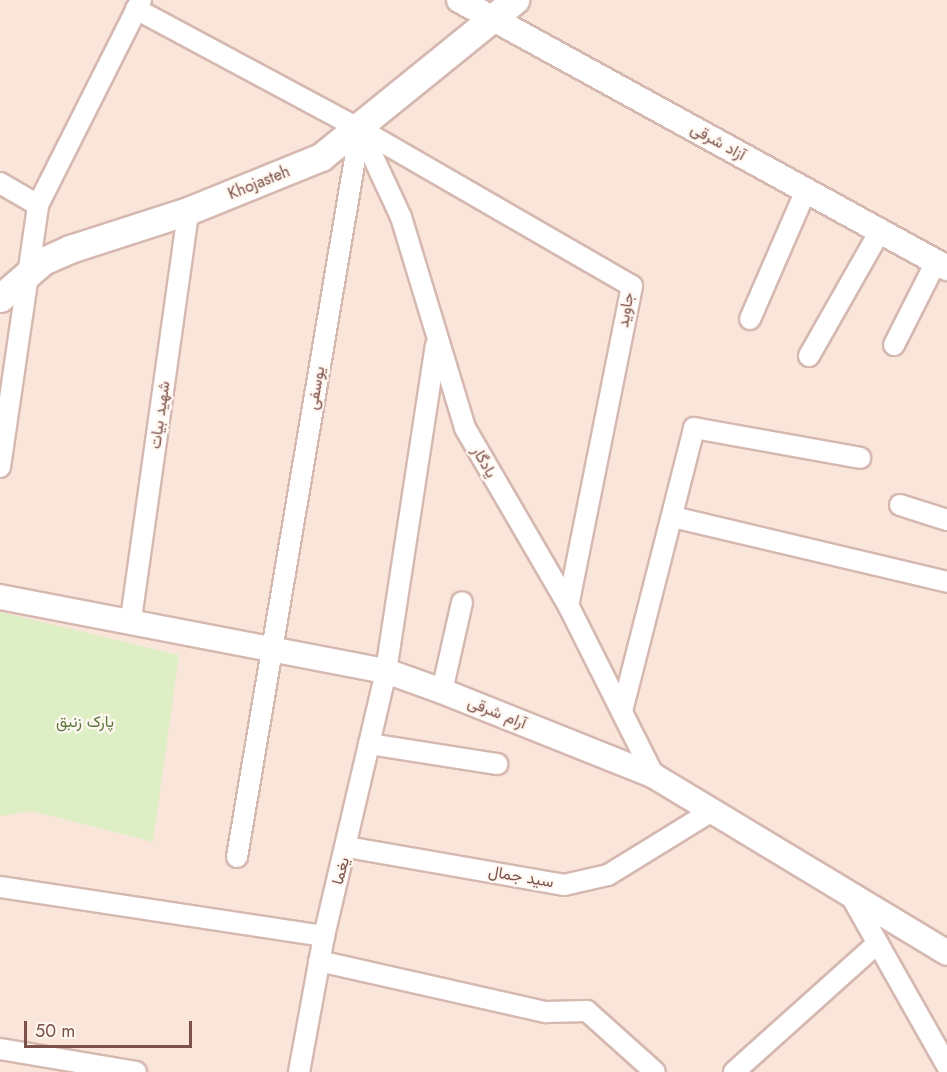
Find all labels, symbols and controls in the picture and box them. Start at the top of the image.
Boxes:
street label: آزاد شرقی [687,119,749,165]
street label: Khojasteh [225,162,293,204]
street label: جاوید [614,291,638,329]
street label: یوسفی [303,365,329,411]
street label: شهید بیات [146,380,174,450]
street label: یادگار [467,443,501,481]
street label: آرام شرقی [465,693,529,733]
park label: پارک زنبق [56,712,114,732]
street label: یغما [328,855,354,887]
street label: سید جمال [487,862,555,892]
scale bar [27,1009,195,1047]
text: 50 m [35,1018,75,1044]

